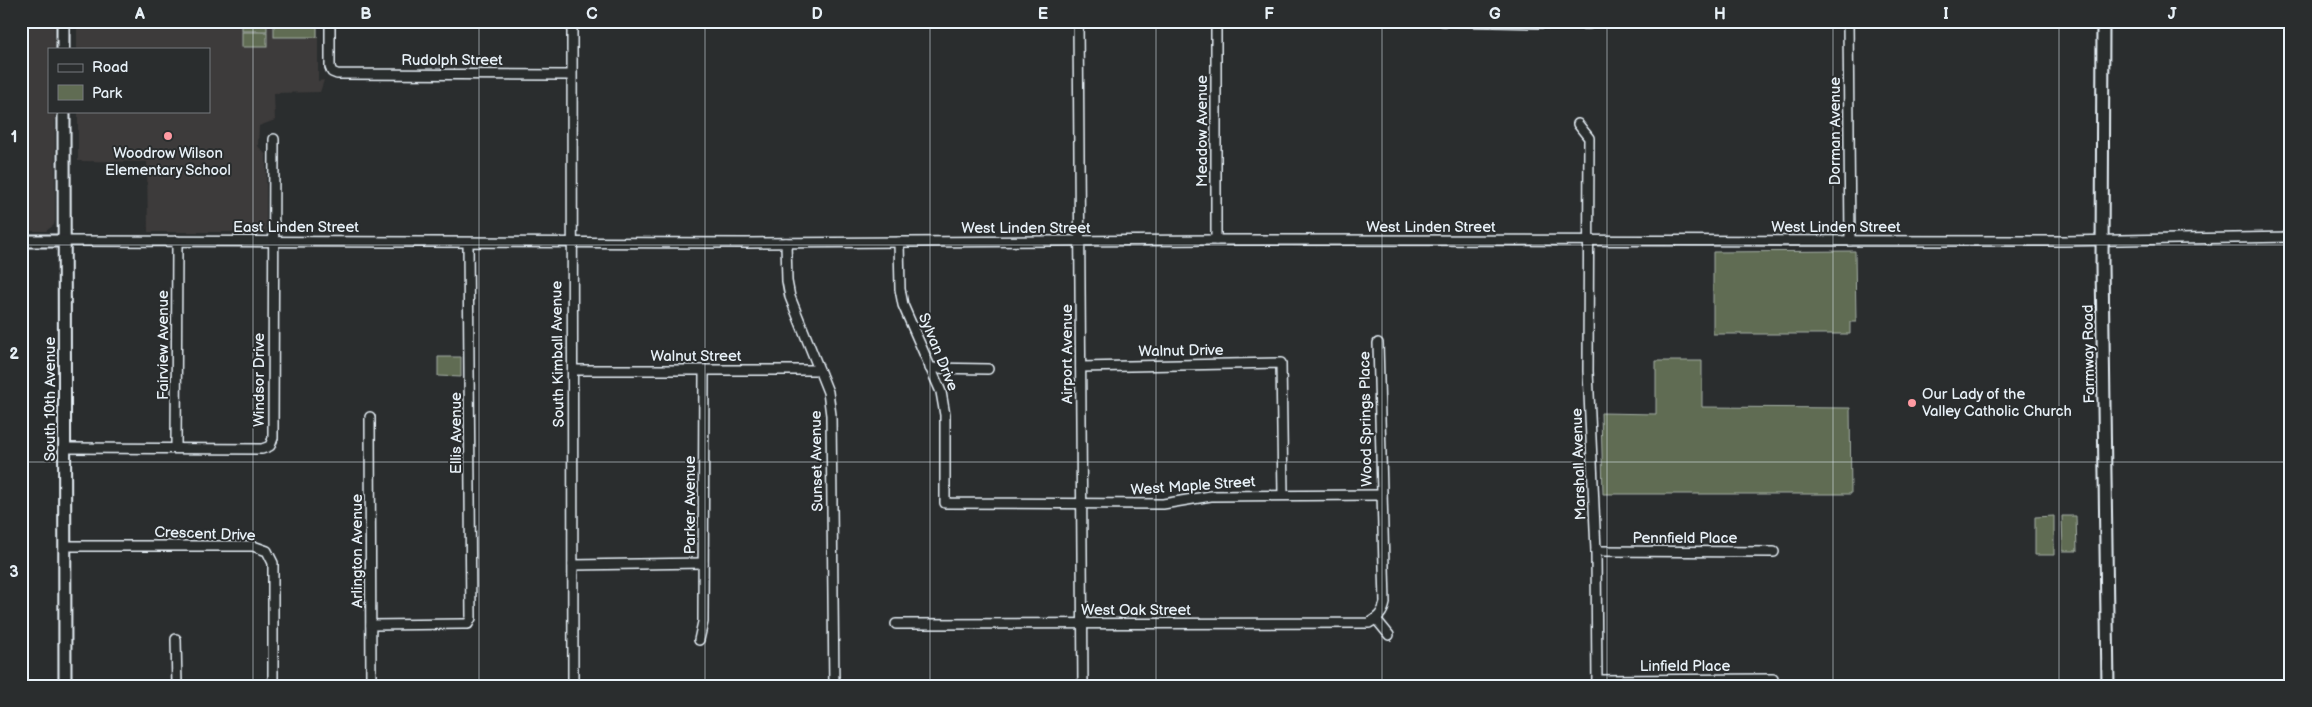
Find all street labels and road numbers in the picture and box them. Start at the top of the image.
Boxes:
street label: Rudolph Street [401,51,503,70]
street label: Meadow Avenue [1193,75,1212,187]
street label: Dorman Avenue [1826,77,1845,185]
street label: East Linden Street [233,218,359,237]
street label: West Linden Street [1366,218,1496,237]
street label: West Linden Street [1771,218,1901,237]
street label: West Linden Street [961,219,1091,238]
street label: South Kimball Avenue [547,280,569,427]
street label: Fairview Avenue [154,290,173,400]
street label: Airport Avenue [1058,304,1077,404]
street label: Farmway Road [2079,304,2099,404]
street label: Sylvan Drive [914,310,962,394]
street label: Windsor Drive [250,333,269,427]
street label: South 10th Avenue [41,337,60,461]
street label: Walnut Drive [1138,341,1224,361]
street label: Walnut Street [651,347,742,366]
street label: Wood Springs Place [1355,351,1377,487]
street label: Ellis Avenue [447,392,466,474]
street label: Marshall Avenue [1568,408,1590,520]
street label: Sunset Avenue [807,410,827,512]
street label: Parker Avenue [681,456,700,554]
street label: West Maple Street [1130,472,1256,500]
street label: Arlington Avenue [348,494,367,608]
street label: Crescent Drive [154,523,256,545]
street label: Pennfield Place [1633,529,1737,548]
street label: West Oak Street [1081,601,1191,620]
street label: Linfield Place [1640,657,1730,676]

